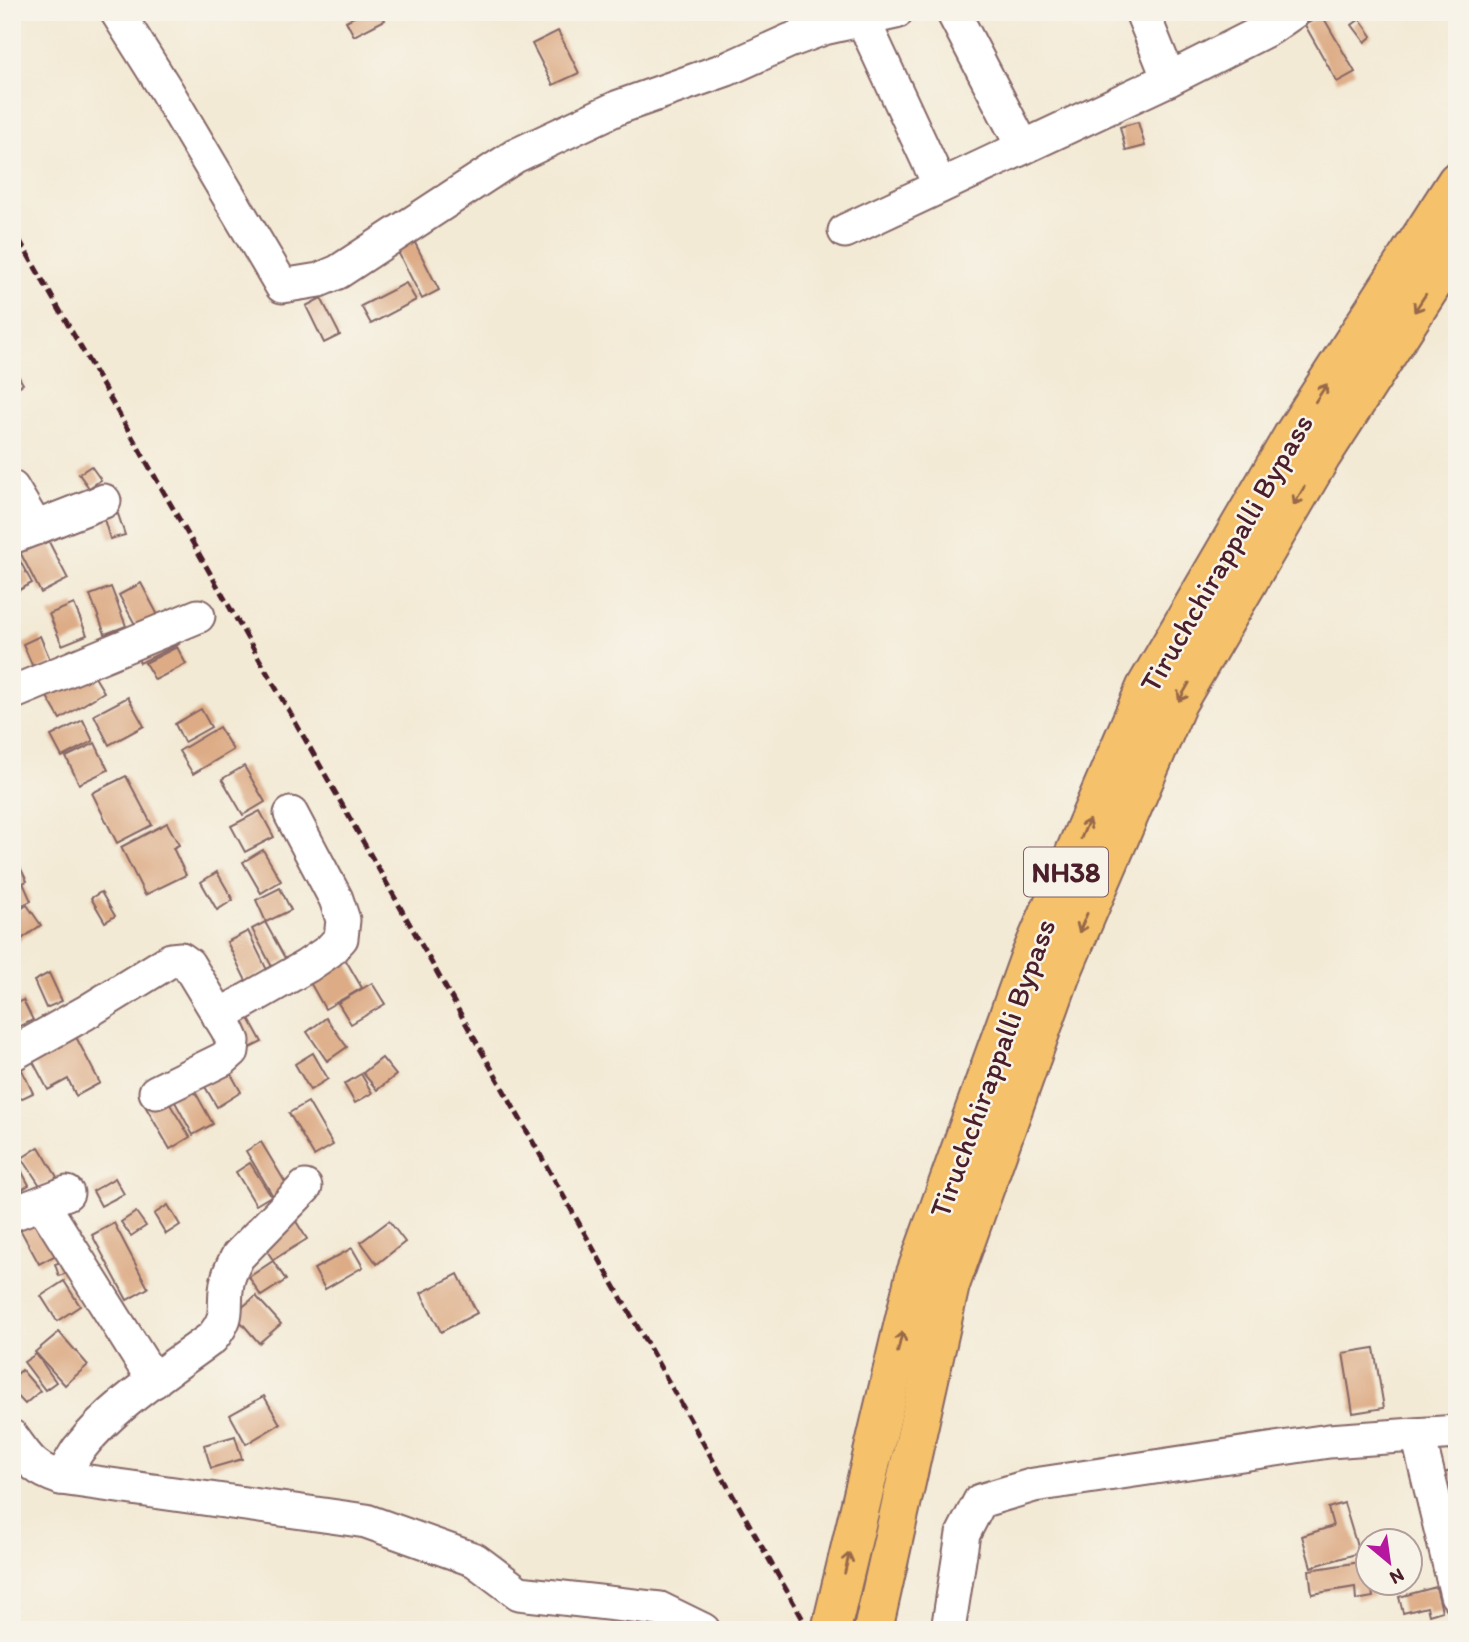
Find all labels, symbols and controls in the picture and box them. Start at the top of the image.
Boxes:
one-way arrow [1412,293,1426,313]
one-way arrow [1313,384,1328,403]
street label: Tiruchchirappalli Bypass [1131,407,1321,699]
one-way arrow [1291,485,1305,505]
one-way arrow [1176,682,1190,702]
one-way arrow [1079,819,1092,840]
road number: NH38 [1024,848,1108,896]
one-way arrow [1076,912,1089,933]
street label: Tiruchchirappalli Bypass [921,913,1063,1223]
one-way arrow [893,1331,907,1354]
north arrow [1354,1526,1424,1596]
one-way arrow [840,1552,854,1575]
text: N [1386,1563,1408,1590]

